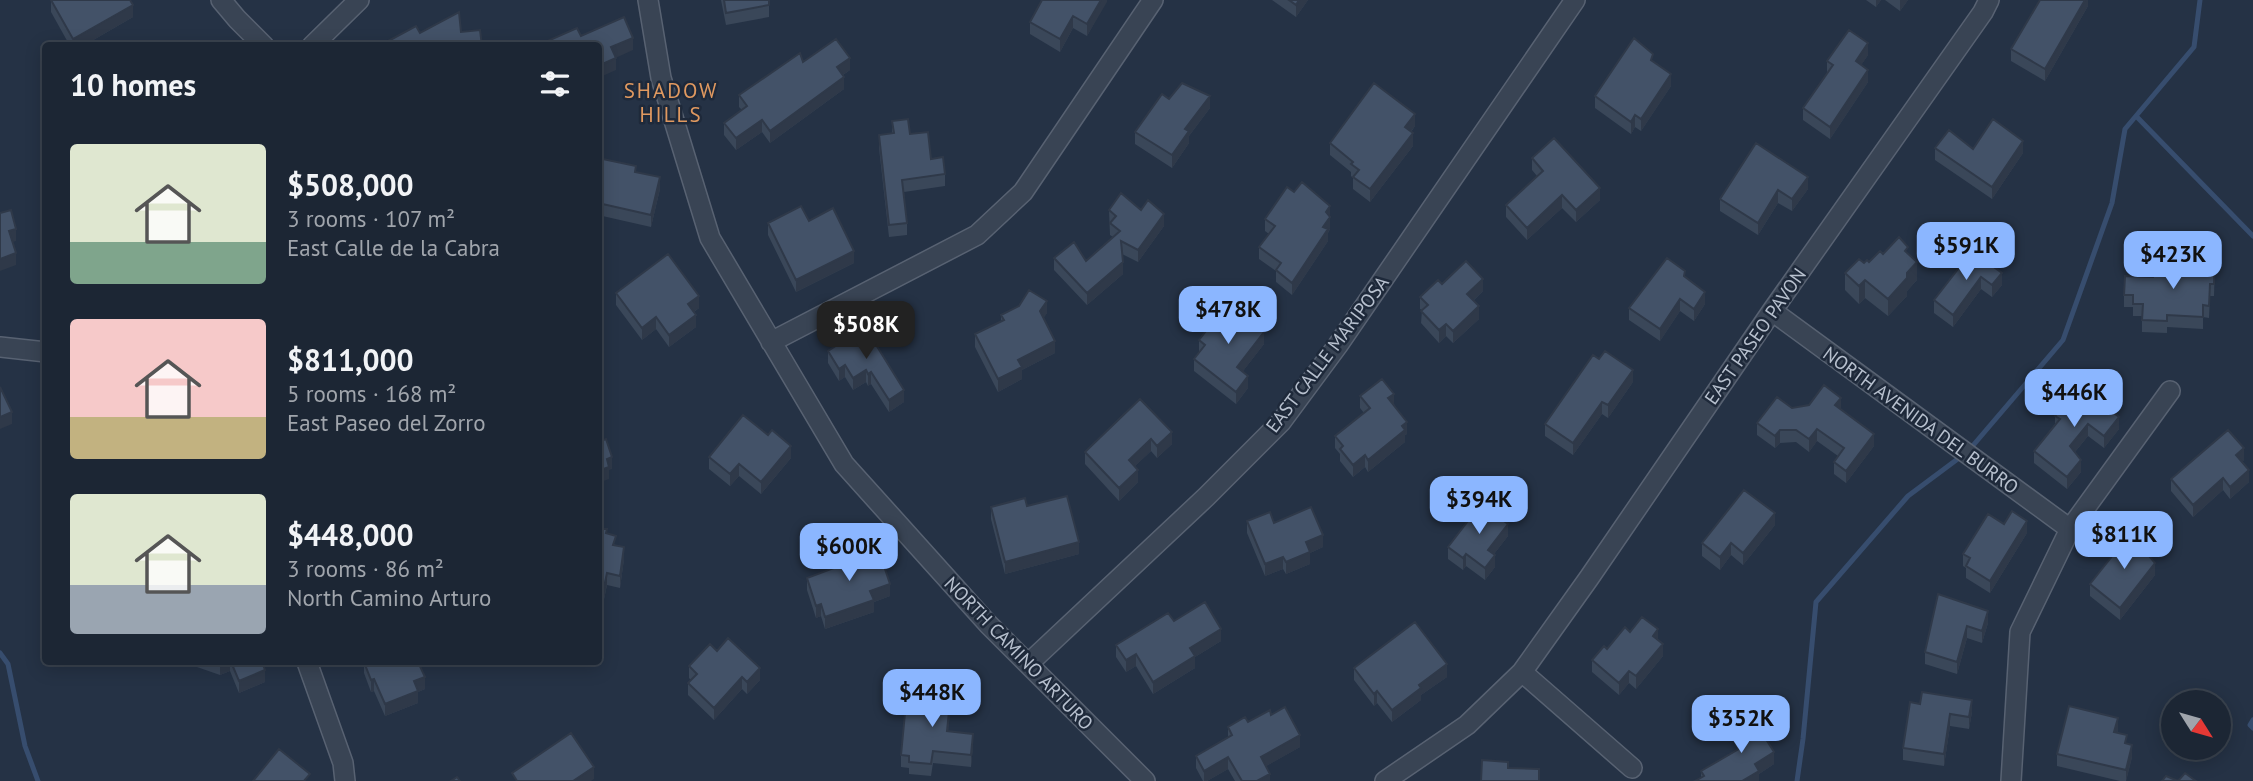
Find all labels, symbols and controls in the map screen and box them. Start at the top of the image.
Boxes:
text: 10 homes [70,65,196,104]
icon: filters [536,65,574,103]
district label: SHADOW HILLS [624,77,718,128]
text: $508,000 [287,165,414,204]
icon: home [126,172,210,256]
text: 3 rooms · 107 m² [287,204,455,233]
pin: $591K [1917,222,2015,282]
text: $591K [1933,230,1999,259]
pin: $423K [2124,232,2222,291]
text: East Calle de la Cabra [287,233,500,262]
text: $423K [2140,239,2206,268]
street label: EAST PASEO PAVON [1699,263,1811,409]
street label: EAST CALLE MARIPOSA [1260,271,1394,437]
pin: $478K [1179,286,1277,346]
text: $478K [1195,294,1261,323]
pin: $508K [817,302,915,361]
text: $508K [833,309,899,338]
text: $811,000 [287,340,414,379]
street label: NORTH AVENIDA DEL BURRO [1819,341,2023,499]
icon: home [126,347,210,431]
pin: $446K [2025,370,2123,429]
text: $446K [2041,377,2107,406]
text: 5 rooms · 168 m² [287,379,456,408]
text: East Paseo del Zorro [287,408,485,437]
pin: $394K [1430,476,1528,536]
text: $394K [1446,484,1512,513]
pin: $811K [2075,512,2173,571]
text: $448,000 [287,515,414,554]
text: $811K [2091,519,2157,548]
icon: home [126,522,210,606]
pin: $600K [800,524,898,583]
text: $600K [816,531,882,560]
text: 3 rooms · 86 m² [287,554,444,583]
street label: NORTH CAMINO ARTURO [939,571,1099,735]
text: North Camino Arturo [287,583,491,612]
pin: $448K [883,670,981,729]
text: $448K [899,677,965,706]
north arrow [2161,690,2231,760]
map controls [2161,690,2231,760]
pin: $352K [1692,696,1790,755]
text: $352K [1708,703,1774,732]

